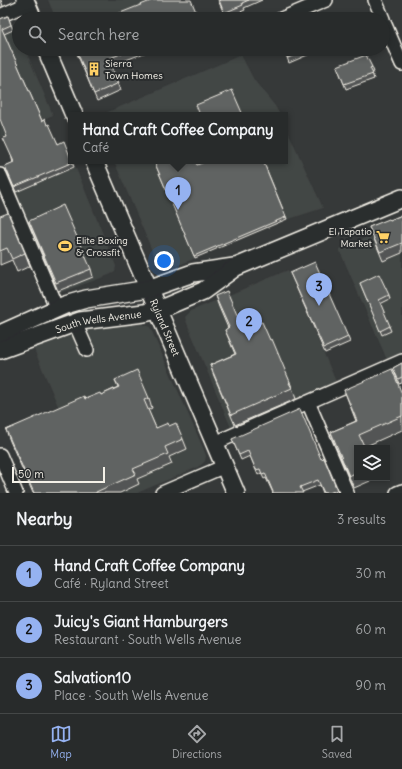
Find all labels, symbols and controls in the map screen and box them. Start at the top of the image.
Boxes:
search box [12,12,390,56]
icon: search [26,23,48,45]
text: Search here [58,25,139,44]
place label: Sierra Town Homes [105,57,163,82]
building icon: Sierra Town Homes [86,61,102,77]
popup [68,112,288,164]
text: Hand Craft Coffee Company [82,120,274,139]
text: Café [82,139,109,156]
pin: 1 [165,177,191,210]
place label: El Tapatio Market [329,225,373,250]
supermarket icon: El Tapatio Market [375,229,391,245]
place label: Elite Boxing & Crossfit [76,234,128,259]
sports icon: Elite Boxing & Crossfit [57,238,73,254]
your location [154,251,174,271]
pin: 3 [306,273,332,306]
street label: Ryland Street [147,297,183,358]
street label: South Wells Avenue [53,307,142,336]
pin: 2 [236,308,262,341]
map controls [354,445,390,481]
button: layers [354,445,390,481]
scale bar [12,465,105,484]
text: 50 m [18,467,44,481]
text: Nearby [16,508,72,530]
text: 3 results [337,511,386,528]
text: Hand Craft Coffee Company [54,556,245,575]
text: 1 [26,565,32,582]
text: 30 m [356,565,386,582]
text: Café · Ryland Street [54,575,169,592]
text: Juicy's Giant Hamburgers [54,612,228,631]
text: 2 [25,621,33,638]
text: 60 m [355,621,386,638]
text: Restaurant · South Wells Avenue [54,631,242,648]
text: Salvation10 [54,668,131,687]
text: 3 [25,677,33,694]
text: 90 m [355,677,386,694]
text: Place · South Wells Avenue [54,687,208,704]
tab: Map [50,723,72,761]
tab: Directions [172,723,222,761]
tab: Saved [322,723,352,761]

